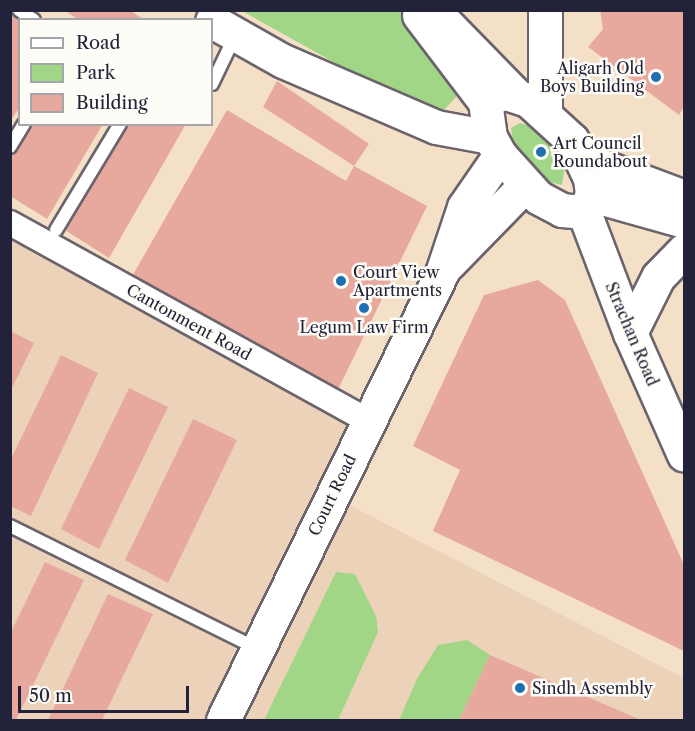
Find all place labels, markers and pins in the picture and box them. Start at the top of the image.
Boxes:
place label: Aligarh Old Boys Building [540,58,644,96]
marker: Aligarh Old Boys Building [649,70,663,84]
place label: Art Council Roundabout [553,133,647,171]
marker: Art Council Roundabout [534,145,548,159]
place label: Court View Apartments [353,262,442,300]
marker: Court View Apartments [334,274,348,288]
marker: Legum Law Firm [357,301,371,315]
place label: Legum Law Firm [299,317,429,337]
place label: Sindh Assembly [532,678,653,698]
marker: Sindh Assembly [513,681,527,695]

